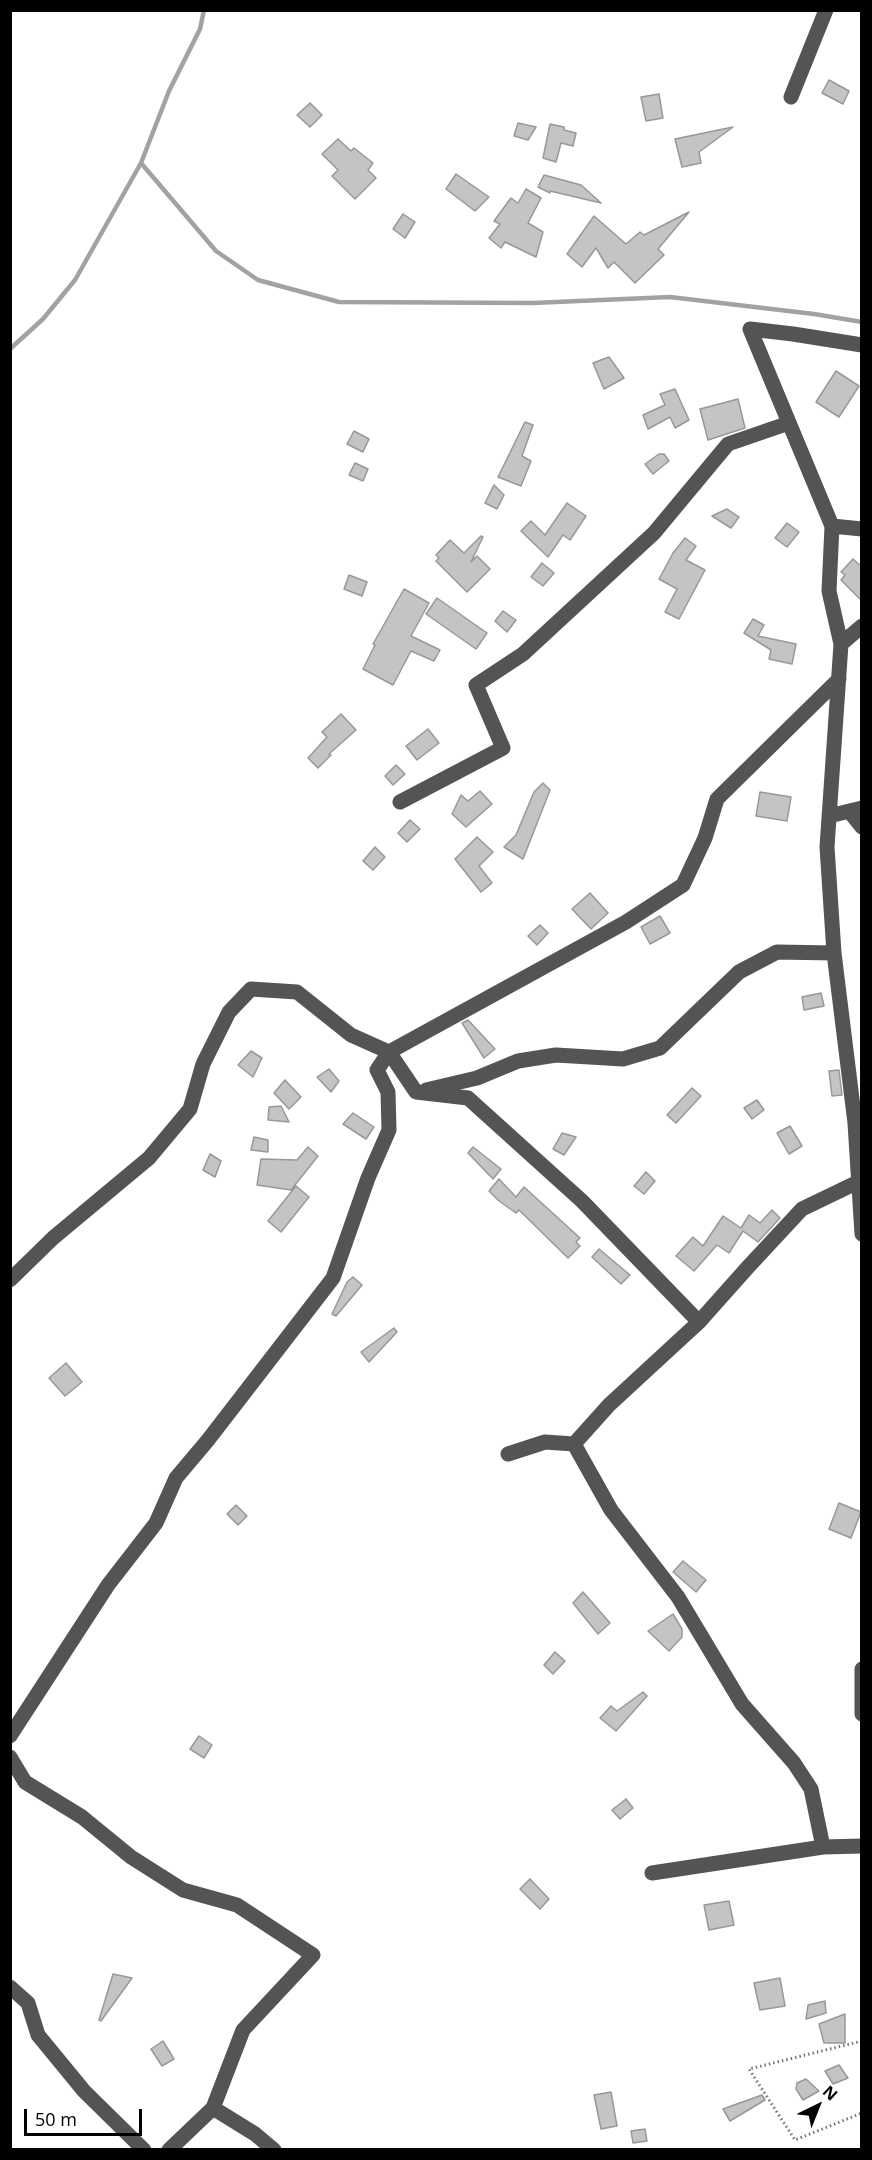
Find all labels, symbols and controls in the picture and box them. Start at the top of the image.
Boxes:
north arrow [788,2076,848,2136]
text: N [818,2080,843,2105]
scale bar [27,2097,146,2135]
text: 50 m [35,2107,77,2131]

